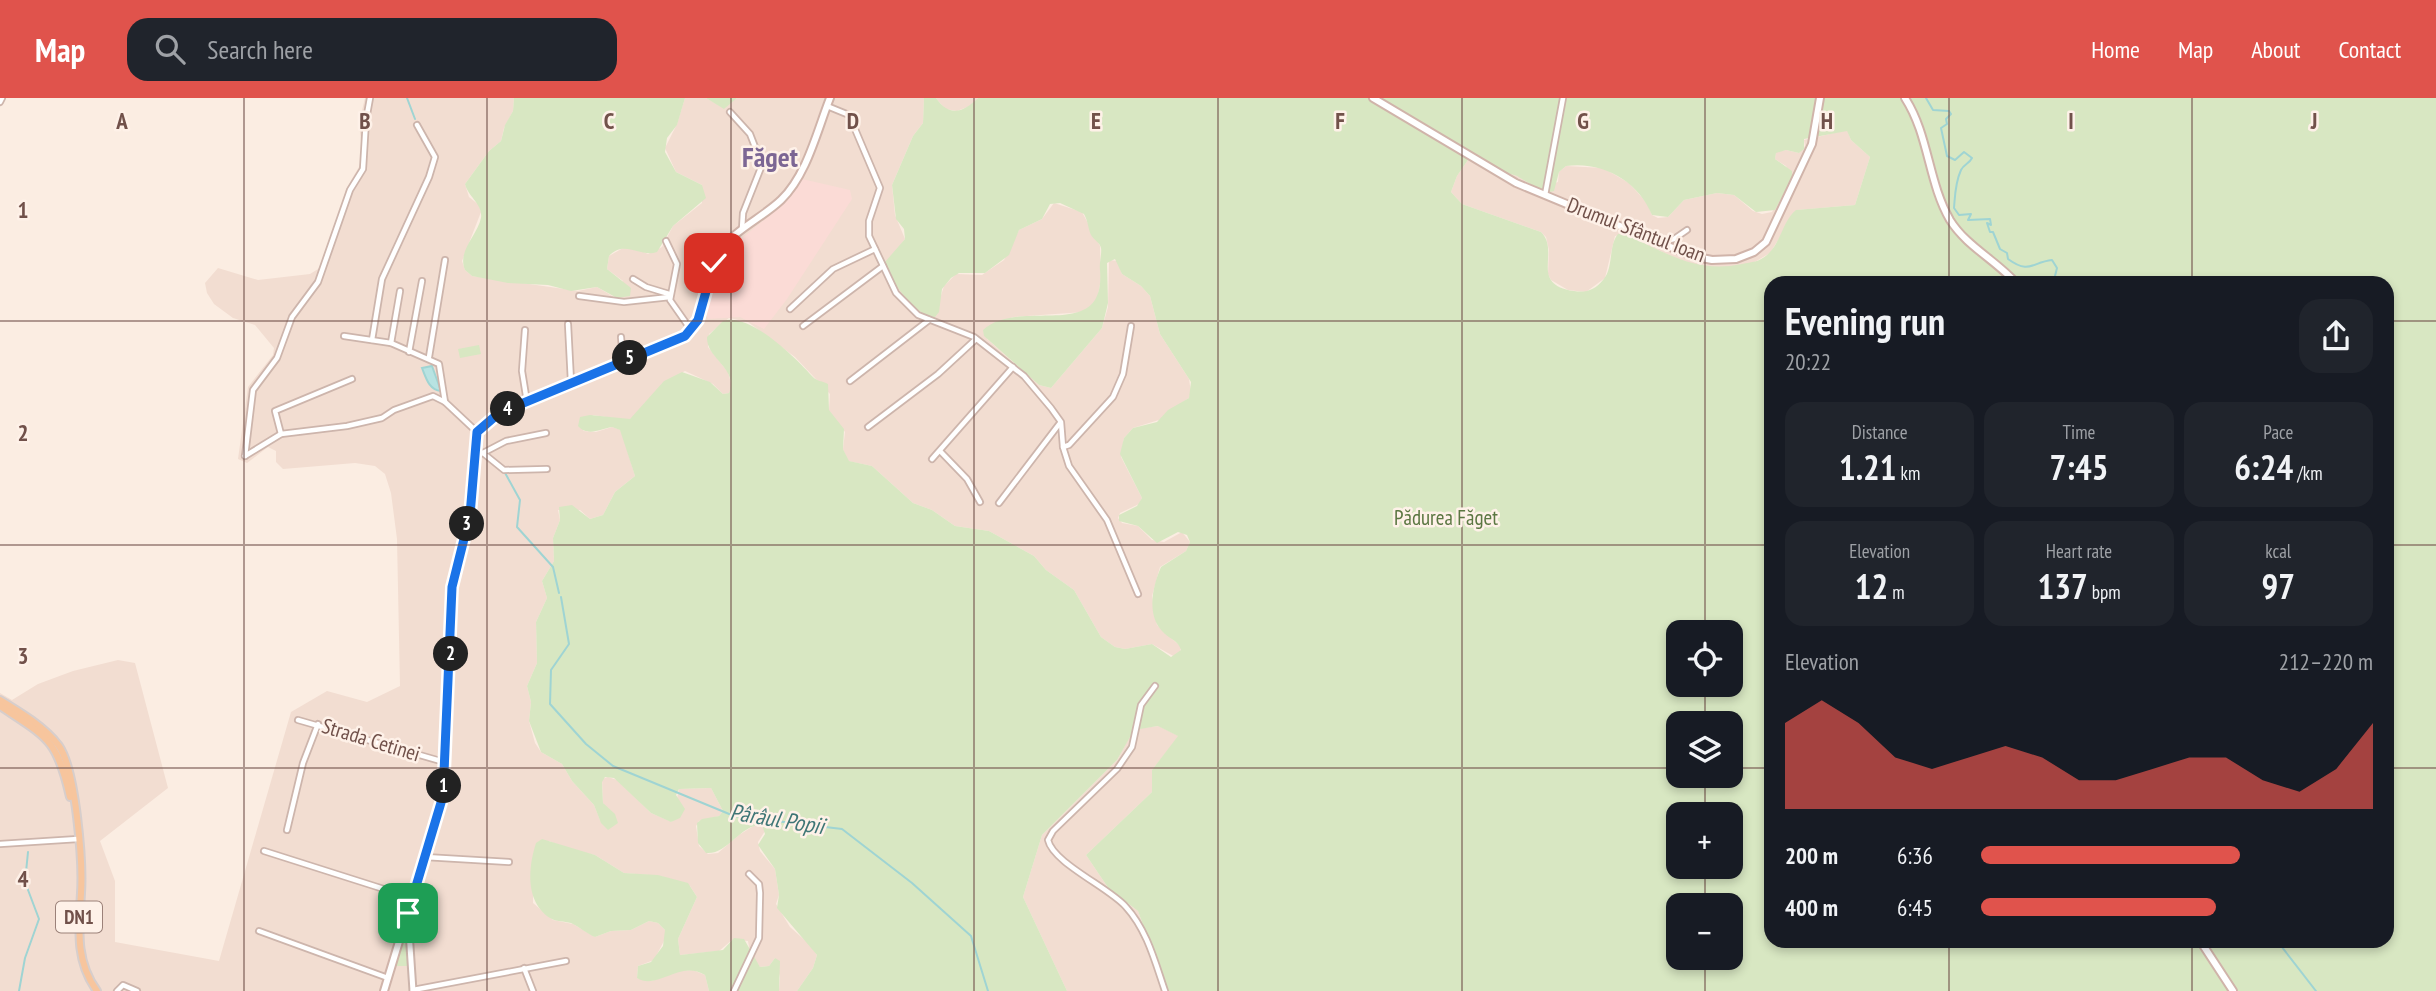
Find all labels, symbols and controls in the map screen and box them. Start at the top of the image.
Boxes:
search box [127,18,617,81]
text: Map [35,28,85,71]
icon: search [151,30,189,68]
text: Search here [207,33,313,66]
text: Home [2091,34,2140,65]
text: Map [2178,34,2213,65]
text: About [2251,34,2300,65]
text: Contact [2338,34,2401,65]
text: A [115,106,128,135]
text: B [359,106,371,135]
text: C [604,106,615,135]
text: D [847,106,859,135]
text: E [1091,106,1101,135]
text: F [1335,106,1345,135]
text: G [1577,106,1589,135]
text: H [1821,106,1833,135]
text: I [2068,106,2074,135]
text: J [2310,106,2317,135]
district label: Făget [742,138,798,175]
street label: Drumul Sfântul Ioan [1563,191,1709,268]
text: 1 [18,195,29,224]
pin [684,233,744,293]
icon: check [695,244,733,282]
text: Evening run [1785,296,1945,345]
button: share [2299,299,2373,373]
pin: 5 [612,341,648,376]
text: 5 [625,345,634,369]
text: 20:22 [1785,347,1831,376]
pin: 4 [490,392,526,426]
text: 4 [503,396,512,420]
text: 2 [18,418,29,447]
text: Distance [1852,420,1908,444]
text: Time [2063,420,2095,444]
text: Pace [2263,420,2293,444]
text: 1.21 [1839,444,1897,490]
text: 7:45 [2050,444,2108,490]
text: 6:24 [2234,444,2293,490]
text: km [1897,461,1920,485]
text: /km [2293,461,2323,485]
park label: Pădurea Făget [1394,504,1498,531]
pin: 3 [449,506,484,542]
text: 3 [462,511,471,535]
text: Elevation [1849,539,1910,563]
text: Heart rate [2046,539,2112,563]
text: kcal [2265,539,2291,563]
text: 12 [1855,563,1888,609]
text: 137 [2037,563,2088,609]
text: 97 [2262,563,2295,609]
text: m [1888,580,1905,604]
text: bpm [2088,580,2121,604]
map controls [1666,620,1743,970]
button: locate [1666,620,1743,697]
pin: 2 [434,636,468,672]
text: 3 [18,641,29,670]
text: 2 [446,641,455,665]
text: Elevation [1785,647,1859,676]
text: 212–220 m [2279,647,2373,676]
button: layers [1666,711,1743,788]
street label: Strada Cetinei [319,712,424,767]
pin: 1 [426,768,462,804]
text: 1 [439,773,448,797]
water label: Pârâul Popii [728,797,829,841]
button: + [1666,802,1743,879]
text: 200 m [1785,841,1838,870]
text: 6:36 [1897,841,1933,870]
text: 4 [18,864,29,893]
pin [378,883,438,943]
button: − [1666,893,1743,970]
text: 400 m [1785,893,1838,922]
text: 6:45 [1897,893,1933,922]
icon: arrive [389,894,427,932]
road number: DN1 [56,902,102,932]

